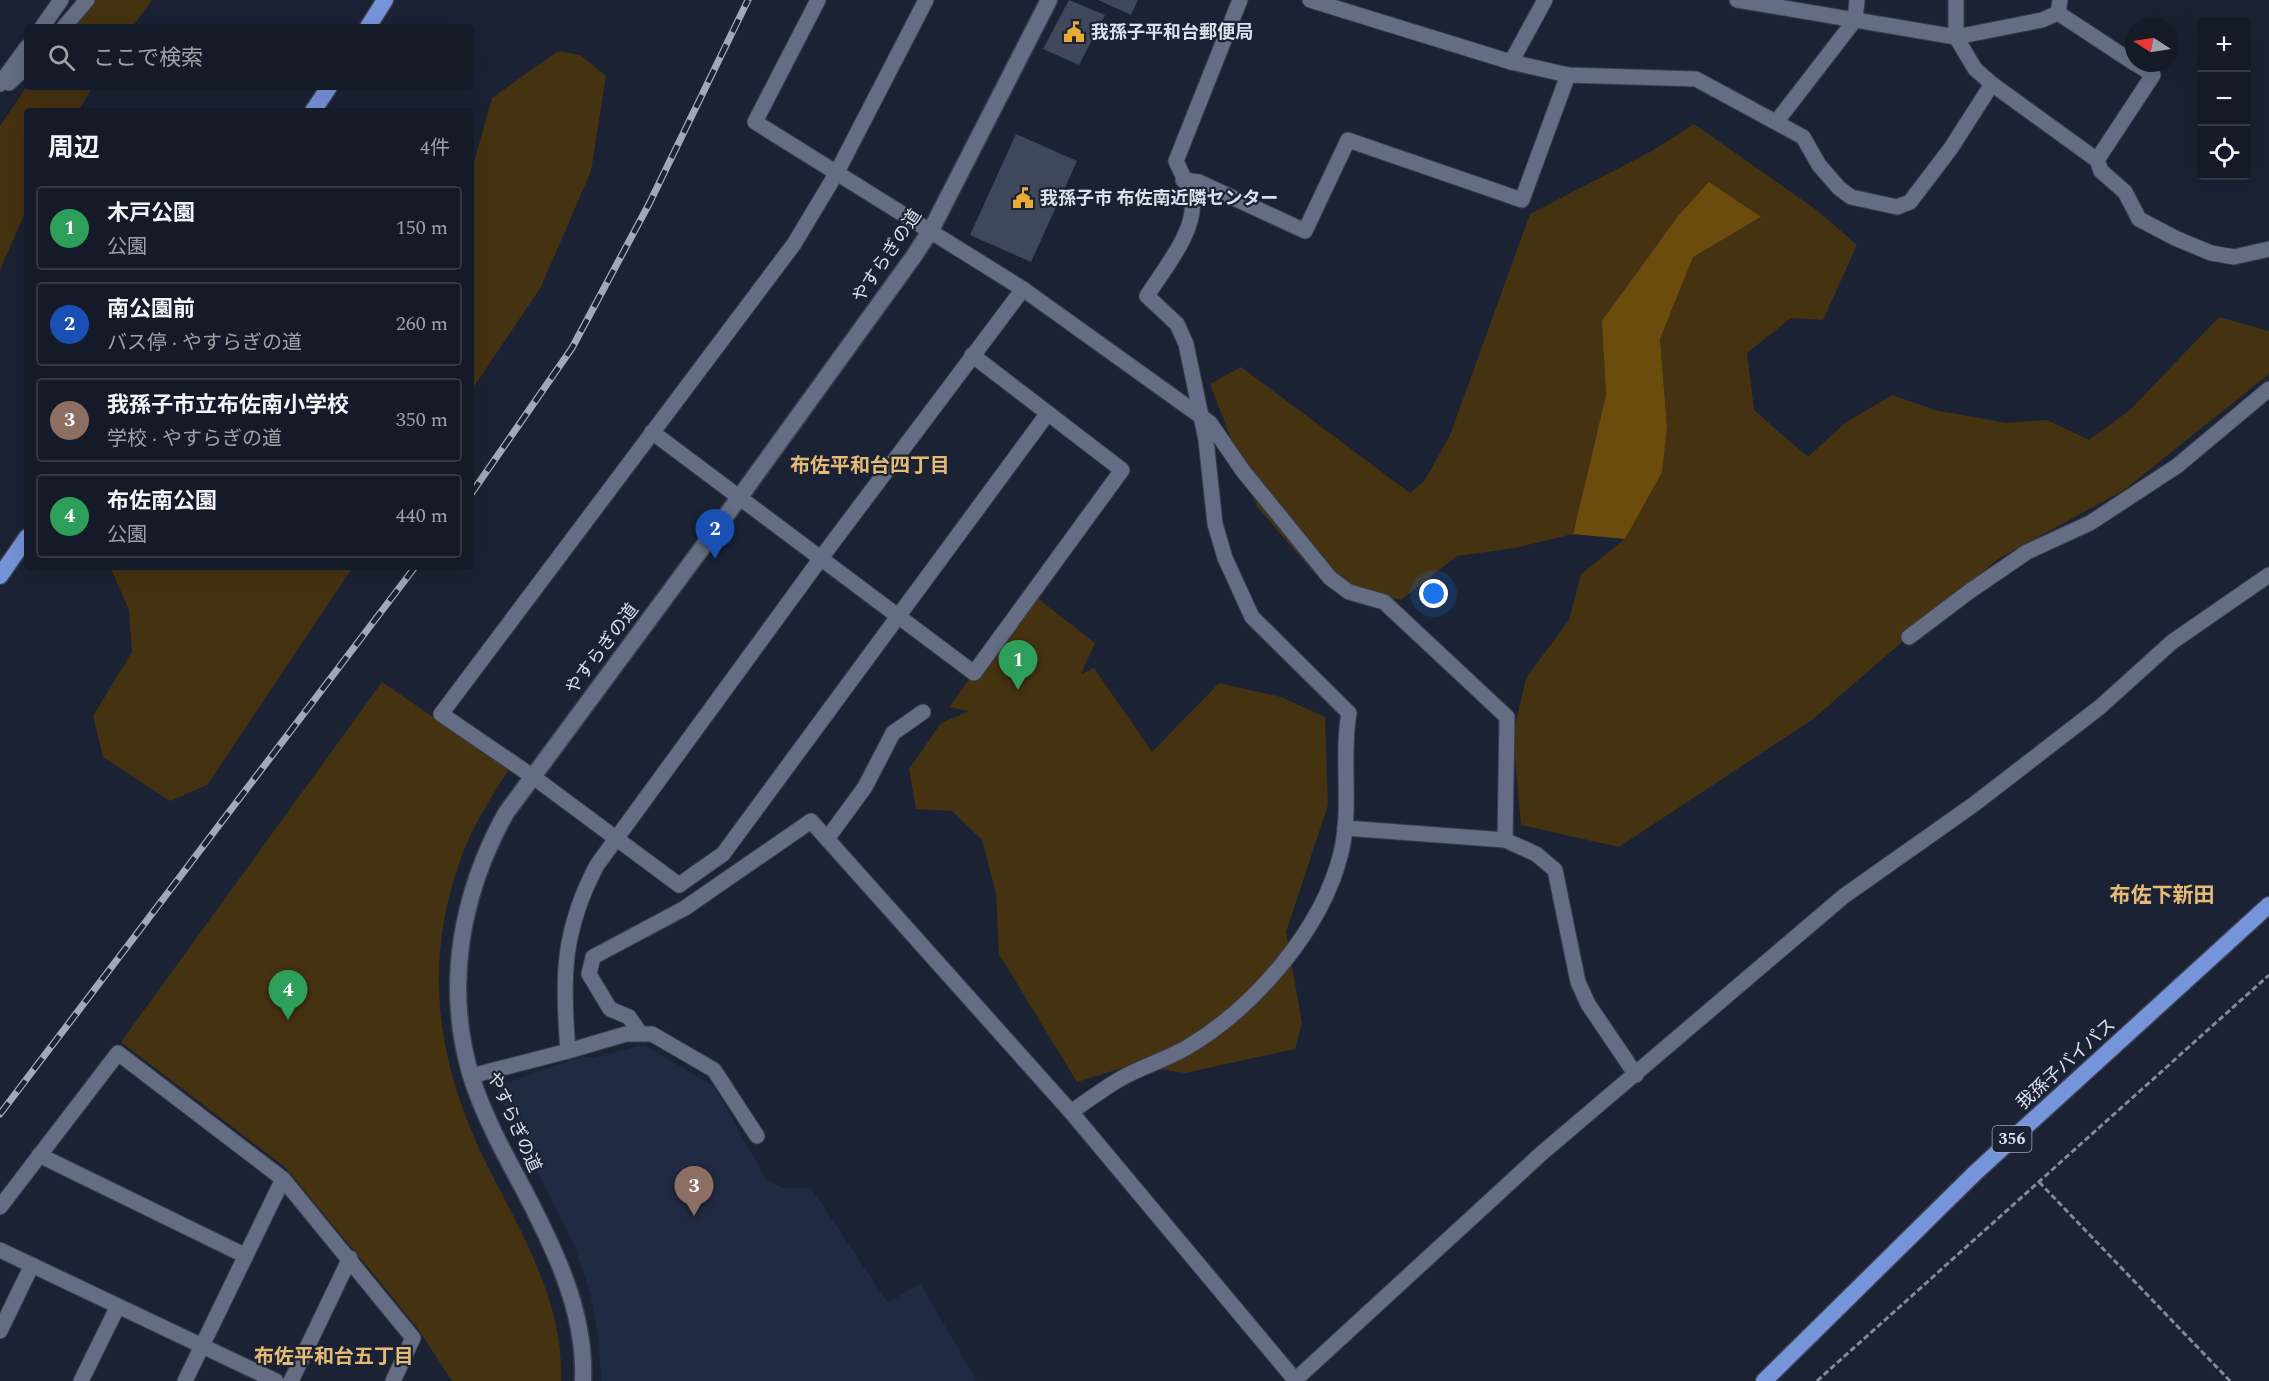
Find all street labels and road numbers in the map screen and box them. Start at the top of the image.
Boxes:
street label: やすらぎの道 [846,204,928,308]
street label: やすらぎの道 [559,598,645,700]
street label: 我孫子バイパス [2010,1012,2122,1116]
street label: やすらぎの道 [480,1067,548,1177]
road number: 356 [1992,1126,2032,1152]

